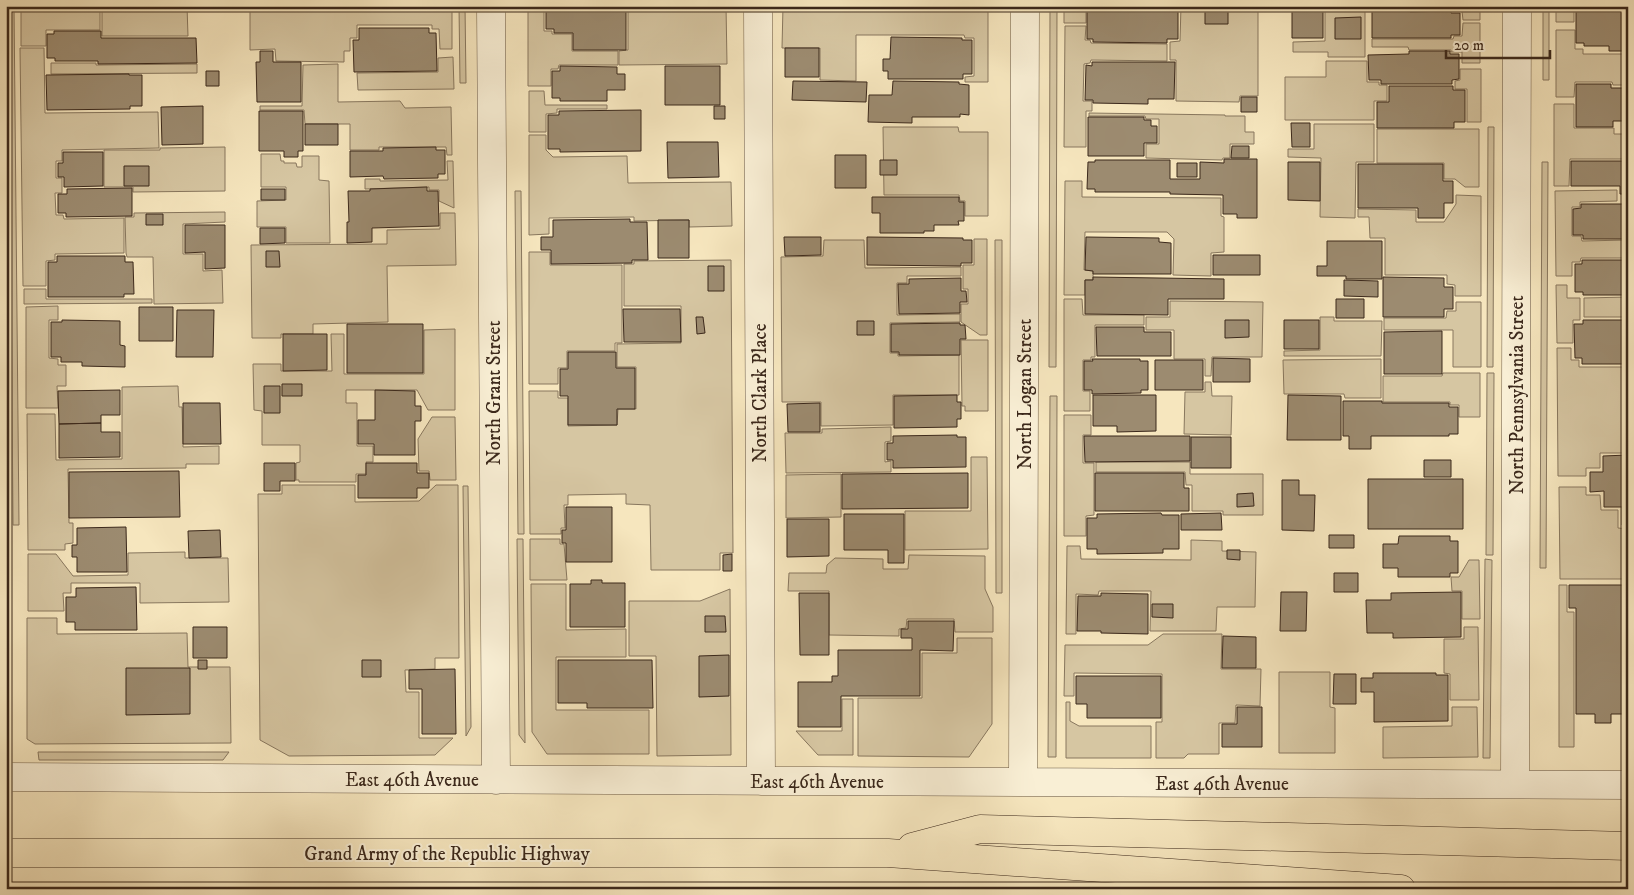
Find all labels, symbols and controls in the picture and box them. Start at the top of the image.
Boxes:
scale bar [1446,28,1550,60]
text: 20 m [1454,36,1484,55]
street label: North Pennsylvania Street [1506,296,1529,495]
street label: North Logan Street [1014,319,1037,469]
street label: North Grant Street [483,321,506,465]
street label: North Clark Place [749,323,772,463]
street label: East 46th Avenue [345,769,479,792]
street label: East 46th Avenue [750,771,884,794]
street label: East 46th Avenue [1155,773,1289,796]
street label: Grand Army of the Republic Highway [304,843,591,866]

